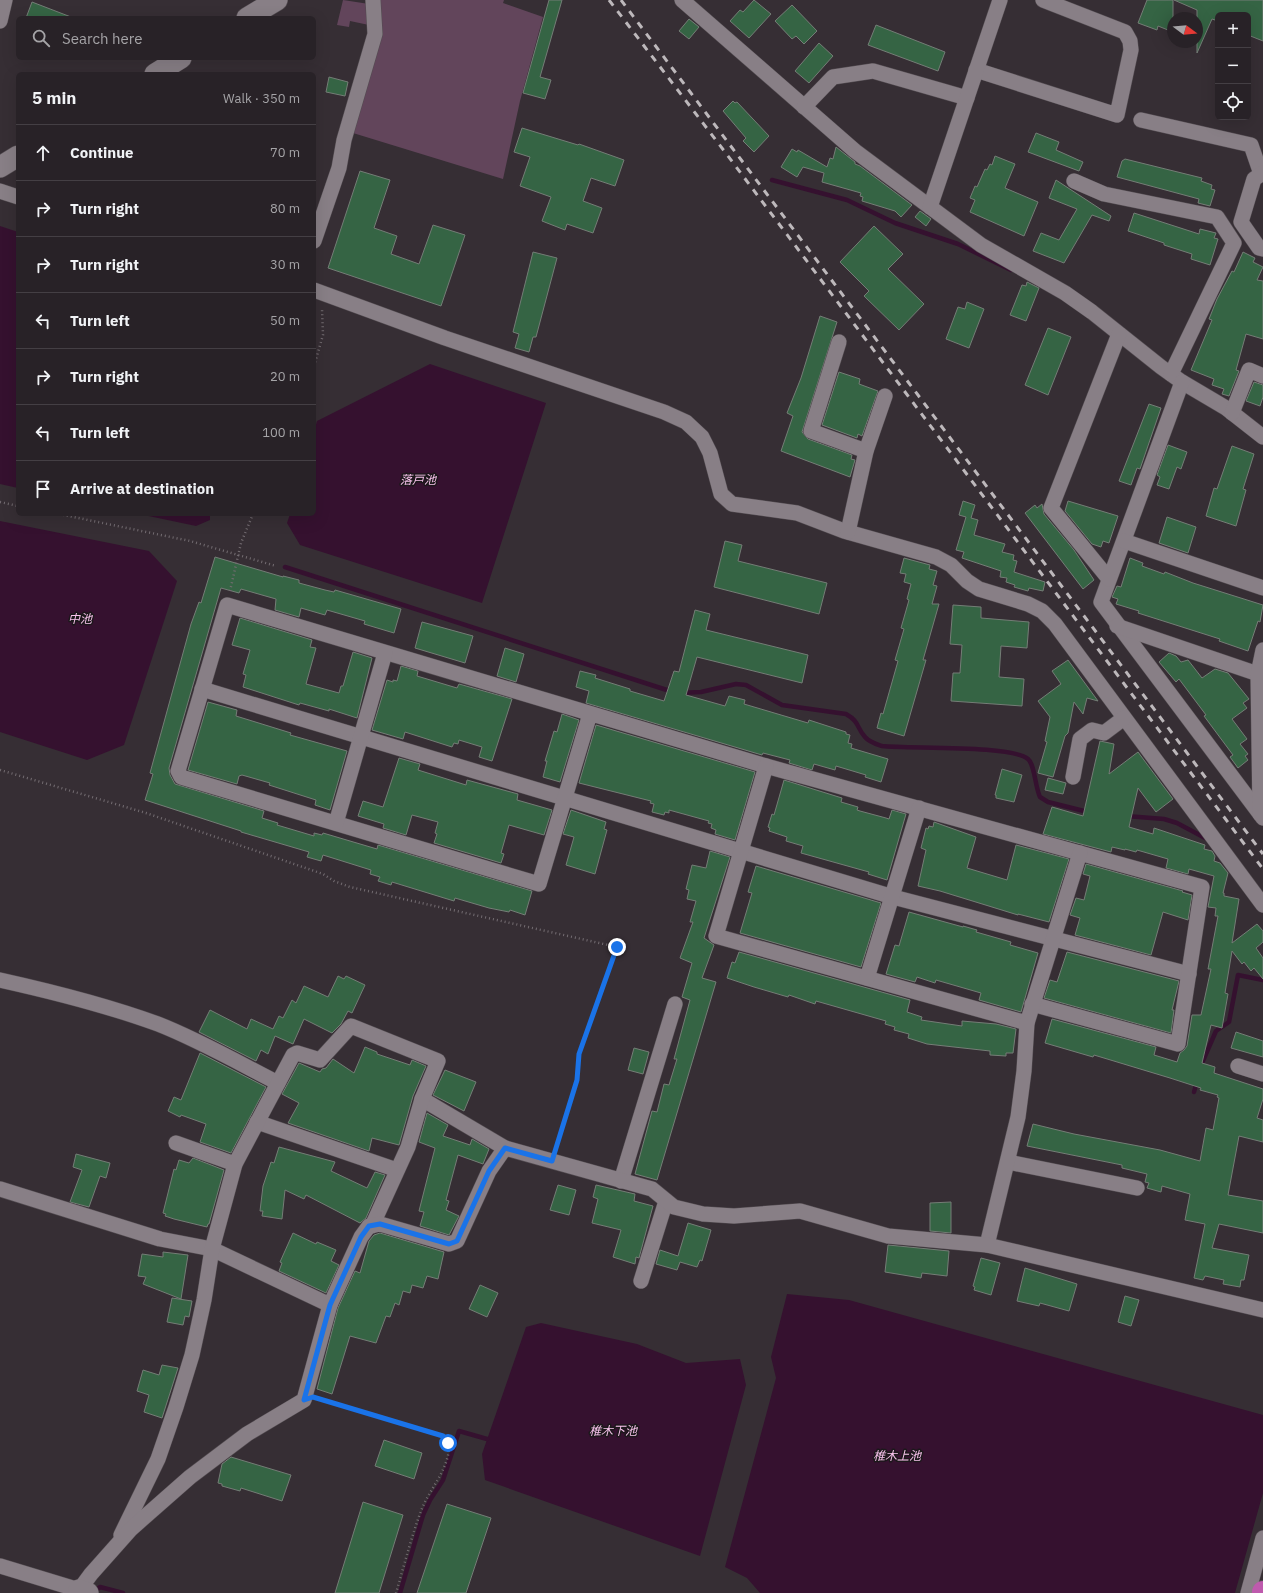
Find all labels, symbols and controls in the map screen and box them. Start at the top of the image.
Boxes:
north arrow [1167,12,1203,48]
map controls [1215,12,1251,120]
button: + [1215,12,1251,48]
search box [16,16,316,60]
icon: search [30,27,52,49]
text: Search here [62,29,142,48]
button: − [1215,48,1251,84]
button: locate [1215,84,1251,120]
text: 5 min [32,87,76,109]
text: Walk · 350 m [223,90,300,107]
icon: ahead [32,142,54,164]
text: Continue [70,143,134,162]
text: 70 m [270,144,300,161]
icon: right [32,198,54,220]
text: Turn right [70,199,139,218]
text: 80 m [270,200,300,217]
icon: right [32,254,54,276]
text: Turn right [70,255,139,274]
text: 30 m [270,256,300,273]
icon: left [32,310,54,332]
text: Turn left [70,311,130,330]
text: 50 m [270,312,300,329]
icon: right [32,366,54,388]
text: Turn right [70,367,139,386]
text: 20 m [270,368,300,385]
icon: left [32,422,54,444]
text: Turn left [70,423,130,442]
text: 100 m [262,424,300,441]
water label: 落戸池 [400,472,437,487]
icon: arrive [32,478,54,500]
text: Arrive at destination [70,479,214,498]
water label: 中池 [68,611,93,626]
route end [608,938,626,956]
water label: 椎木下池 [589,1423,638,1438]
route start [439,1434,457,1452]
water label: 椎木上池 [873,1448,922,1463]

